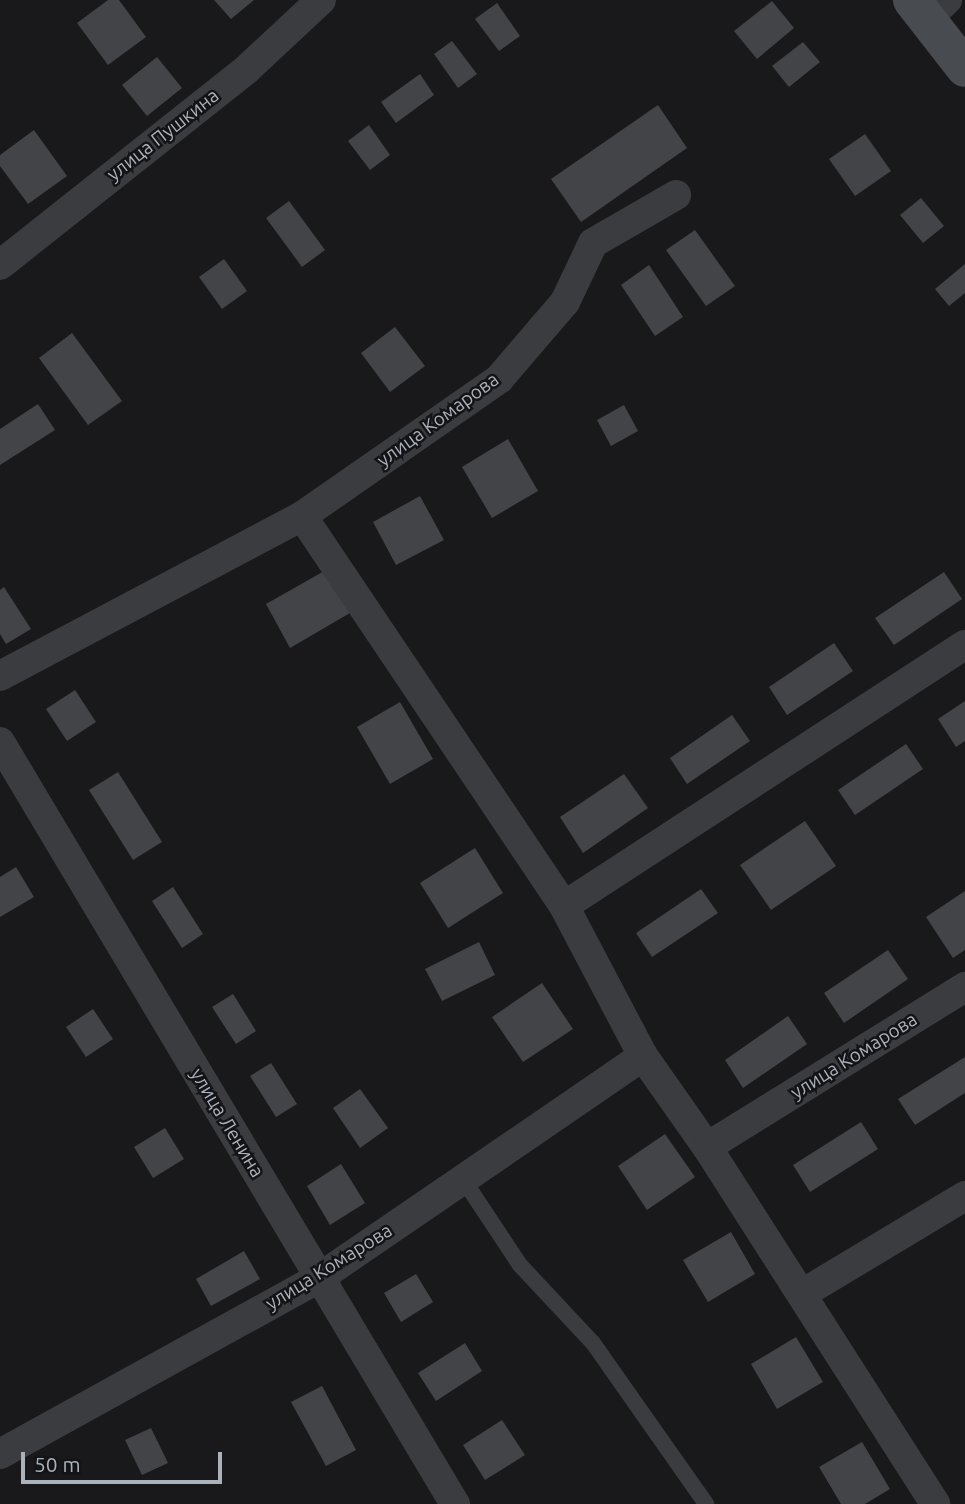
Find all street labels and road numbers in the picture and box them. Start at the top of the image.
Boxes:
street label: улица Пушкина [102,84,224,186]
street label: улица Комарова [373,368,503,472]
street label: улица Комарова [787,1008,921,1104]
street label: улица Ленина [186,1064,268,1182]
street label: улица Комарова [262,1219,396,1315]

